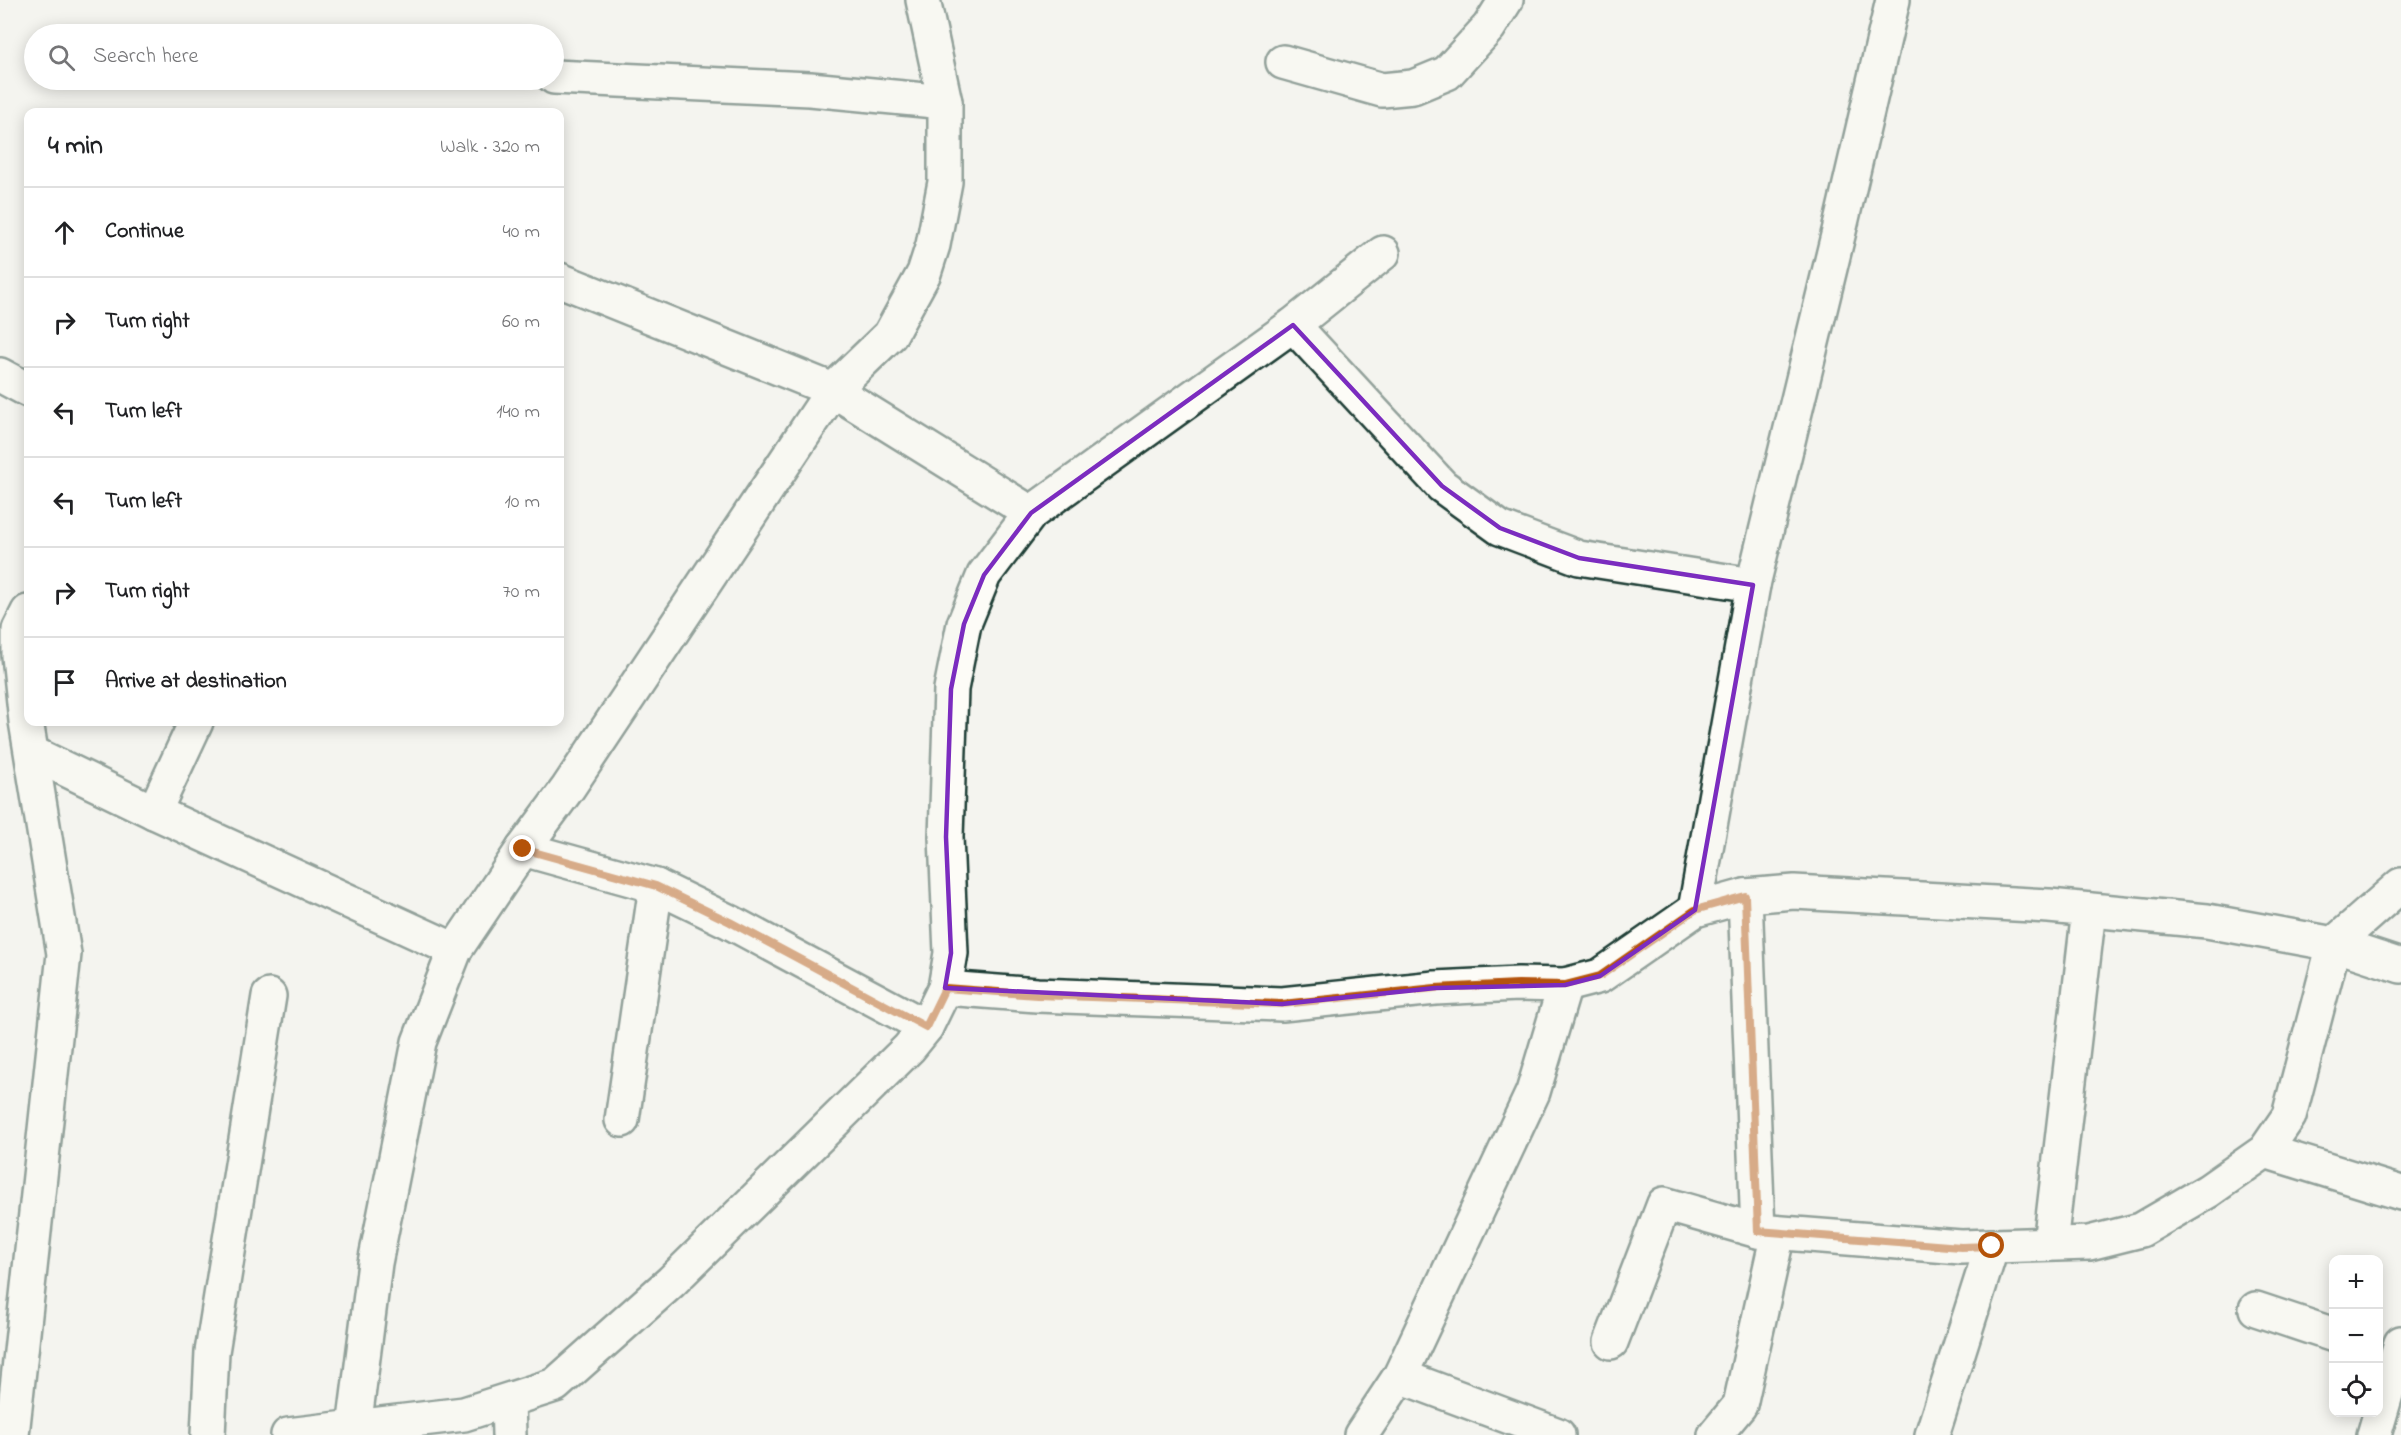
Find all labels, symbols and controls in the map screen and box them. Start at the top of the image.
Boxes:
search box [24,24,564,90]
icon: search [45,41,78,74]
text: Search here [93,41,198,73]
text: 4 min [48,128,103,166]
text: Walk · 320 m [440,133,540,162]
icon: ahead [48,216,81,249]
text: Continue [105,216,184,248]
text: 40 m [503,218,540,247]
icon: right [48,306,81,339]
text: Turn right [105,306,190,338]
text: 60 m [502,308,540,337]
icon: left [48,396,81,429]
text: Turn left [105,396,182,428]
text: 140 m [496,398,540,427]
icon: left [48,486,81,519]
text: Turn left [105,486,182,518]
text: 10 m [504,488,540,517]
icon: right [48,576,81,609]
text: Turn right [105,576,190,608]
text: 70 m [503,578,540,607]
icon: arrive [48,666,81,699]
text: Arrive at destination [105,666,287,698]
route end [509,835,535,861]
route start [1978,1232,2004,1258]
map controls [2329,1255,2383,1417]
button: + [2329,1255,2383,1309]
button: − [2329,1309,2383,1363]
button: locate [2329,1363,2383,1417]

